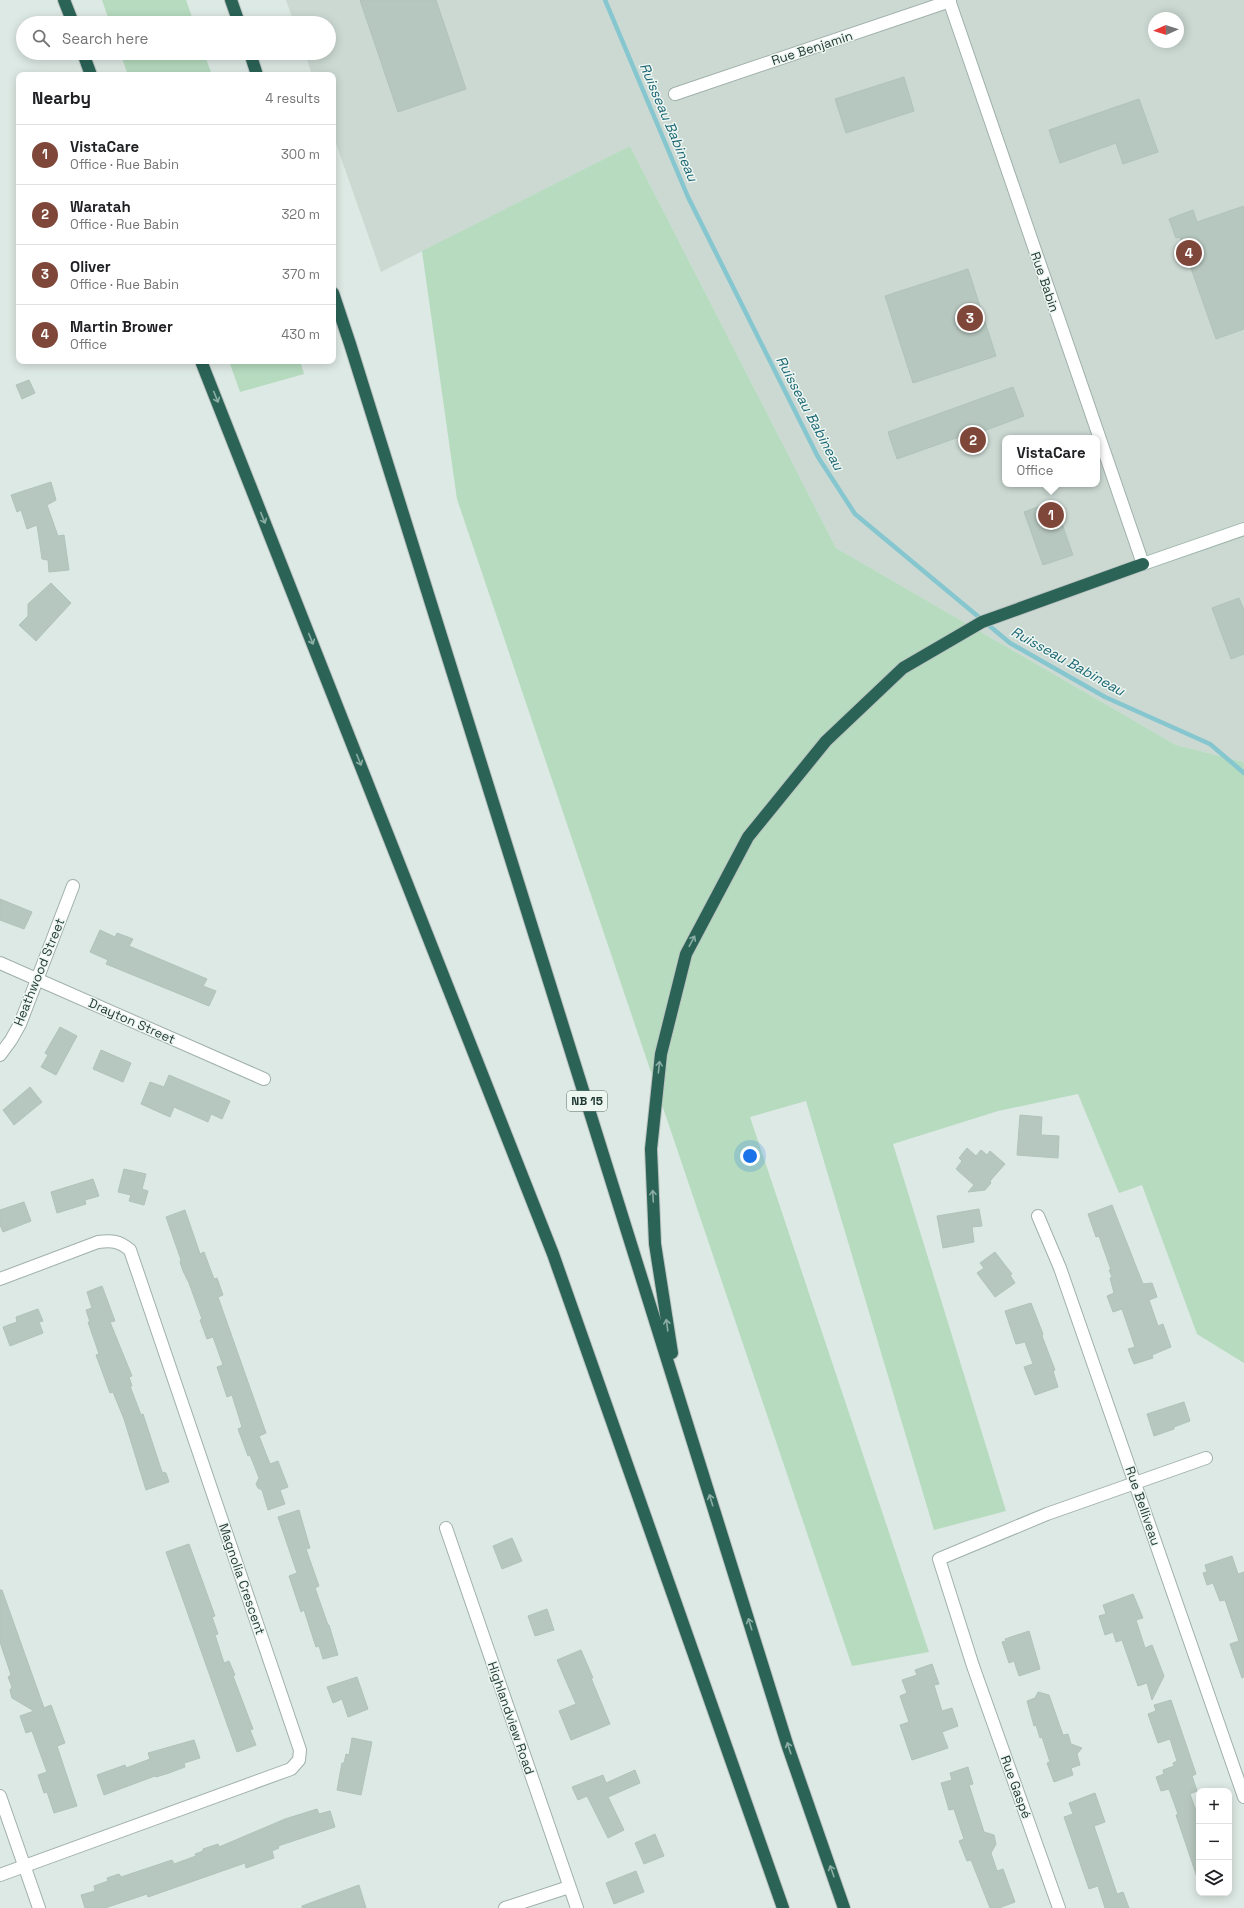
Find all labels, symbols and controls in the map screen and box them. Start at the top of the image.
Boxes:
north arrow [1148,12,1184,48]
search box [16,16,336,60]
icon: search [30,27,52,49]
street label: Rue Benjamin [769,27,855,69]
text: Search here [62,29,148,48]
water label: Ruisseau Babineau [636,60,703,185]
text: Nearby [32,87,91,109]
text: 4 results [265,90,320,107]
text: VistaCare [70,137,139,156]
text: 1 [42,146,48,163]
text: 300 m [281,146,320,163]
text: Office · Rue Babin [70,156,179,173]
text: Waratah [70,197,131,216]
text: 2 [41,206,49,223]
text: 320 m [281,206,320,223]
text: Office · Rue Babin [70,216,179,233]
pin: 4 [1176,238,1202,268]
street label: Rue Babin [1027,250,1063,314]
text: Oliver [70,257,111,276]
text: 3 [41,266,49,283]
text: 370 m [282,266,320,283]
text: Office · Rue Babin [70,276,179,293]
pin: 3 [957,303,983,333]
text: Martin Brower [70,317,173,336]
text: 4 [41,326,49,343]
text: 430 m [281,326,320,343]
text: Office [70,336,107,353]
water label: Ruisseau Babineau [772,353,848,475]
one-way arrow [212,391,220,403]
pin: 2 [960,425,986,455]
popup [1002,435,1100,487]
text: VistaCare [1016,443,1086,462]
text: Office [1016,462,1053,479]
pin: 1 [1038,500,1064,530]
one-way arrow [260,512,268,524]
water label: Ruisseau Babineau [1008,622,1129,700]
one-way arrow [308,633,315,645]
one-way arrow [355,754,363,766]
street label: Heathwood Street [10,916,68,1028]
one-way arrow [689,936,697,948]
street label: Drayton Street [86,994,178,1048]
one-way arrow [656,1061,663,1074]
road number: NB 15 [567,1091,607,1111]
your location [740,1146,760,1166]
one-way arrow [649,1190,657,1203]
one-way arrow [663,1319,671,1332]
street label: Rue Belliveau [1121,1464,1165,1548]
one-way arrow [707,1494,714,1507]
street label: Magnolia Crescent [215,1521,269,1637]
one-way arrow [746,1618,753,1631]
street label: Highlandview Road [484,1659,538,1777]
one-way arrow [785,1742,792,1755]
street label: Rue Gaspé [997,1753,1035,1821]
map controls [1196,1788,1232,1896]
button: + [1196,1788,1232,1824]
button: − [1196,1824,1232,1860]
button: layers [1196,1860,1232,1896]
one-way arrow [827,1866,835,1878]

